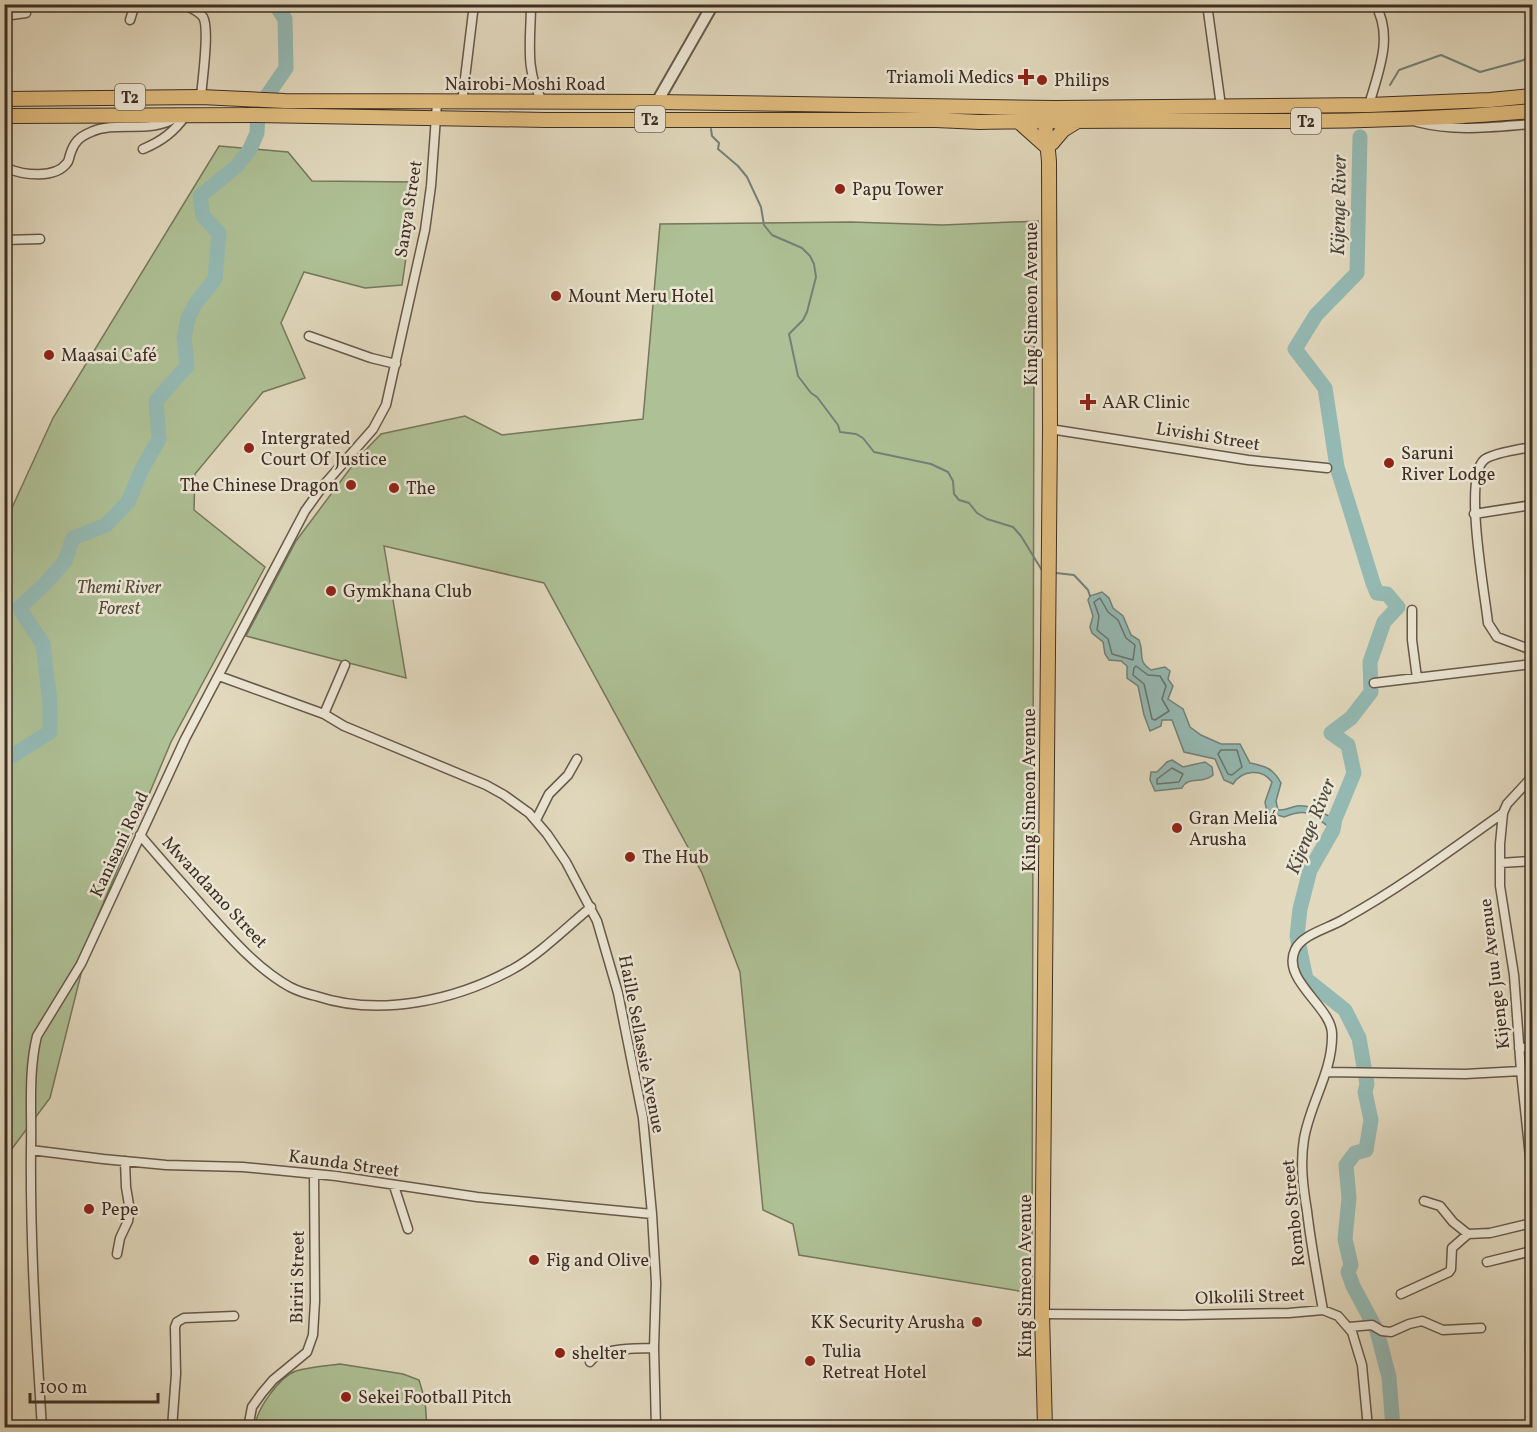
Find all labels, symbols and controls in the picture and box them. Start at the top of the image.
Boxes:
place label: Triamoli Medics [886,66,1014,91]
place label: Philips [1054,69,1109,94]
marker: Triamoli Medics [1019,70,1033,84]
street label: Nairobi-Moshi Road [444,73,606,98]
marker: Philips [1035,73,1049,87]
road number: T2 [115,84,145,110]
road number: T2 [635,106,665,132]
road number: T2 [1291,108,1321,134]
water label: Kijenge River [1325,154,1355,256]
street label: Sanya Street [389,159,430,260]
place label: Papu Tower [852,178,944,203]
marker: Papu Tower [833,182,847,196]
street label: King Simeon Avenue [1020,222,1045,386]
place label: Mount Meru Hotel [568,285,714,310]
marker: Mount Meru Hotel [549,289,563,303]
place label: Maasai Café [61,344,157,369]
marker: Maasai Café [42,348,56,362]
place label: AAR Clinic [1102,391,1190,416]
marker: AAR Clinic [1079,393,1097,411]
street label: Livishi Street [1154,417,1262,458]
place label: Intergrated Court Of Justice [261,427,387,473]
marker: Intergrated Court Of Justice [242,441,256,455]
place label: Saruni River Lodge [1401,442,1495,488]
marker: Saruni River Lodge [1382,456,1396,470]
place label: The Chinese Dragon [180,474,339,499]
place label: The [406,477,435,502]
marker: The Chinese Dragon [344,478,358,492]
marker: The [387,481,401,495]
park label: Themi River Forest [77,576,162,622]
place label: Gymkhana Club [343,580,472,605]
marker: Gymkhana Club [324,584,338,598]
street label: King Simeon Avenue [1018,708,1043,872]
water label: Kijenge River [1280,774,1344,879]
street label: Kanisani Road [85,788,156,902]
place label: Gran Meliá Arusha [1189,807,1278,853]
marker: Gran Meliá Arusha [1170,821,1184,835]
street label: Mwandamo Street [155,832,272,955]
place label: The Hub [642,846,709,871]
marker: The Hub [623,850,637,864]
street label: Kijenge Juu Avenue [1474,897,1517,1051]
street label: Haille Sellassie Avenue [611,953,670,1135]
street label: Kaunda Street [287,1144,401,1185]
street label: Rombo Street [1276,1158,1313,1268]
street label: King Simeon Avenue [1014,1194,1039,1358]
place label: Pepe [101,1198,138,1223]
marker: Pepe [82,1202,96,1216]
street label: Biriri Street [285,1230,312,1324]
place label: Fig and Olive [546,1249,649,1274]
marker: Fig and Olive [527,1253,541,1267]
street label: Olkolili Street [1195,1283,1305,1312]
place label: KK Security Arusha [810,1311,965,1336]
marker: KK Security Arusha [970,1315,984,1329]
place label: Tulia Retreat Hotel [822,1340,927,1386]
place label: shelter [572,1342,627,1367]
marker: shelter [553,1346,567,1360]
marker: Tulia Retreat Hotel [803,1354,817,1368]
scale bar [30,1366,158,1404]
text: 100 m [39,1376,88,1401]
place label: Sekei Football Pitch [358,1386,512,1411]
marker: Sekei Football Pitch [339,1390,353,1404]

